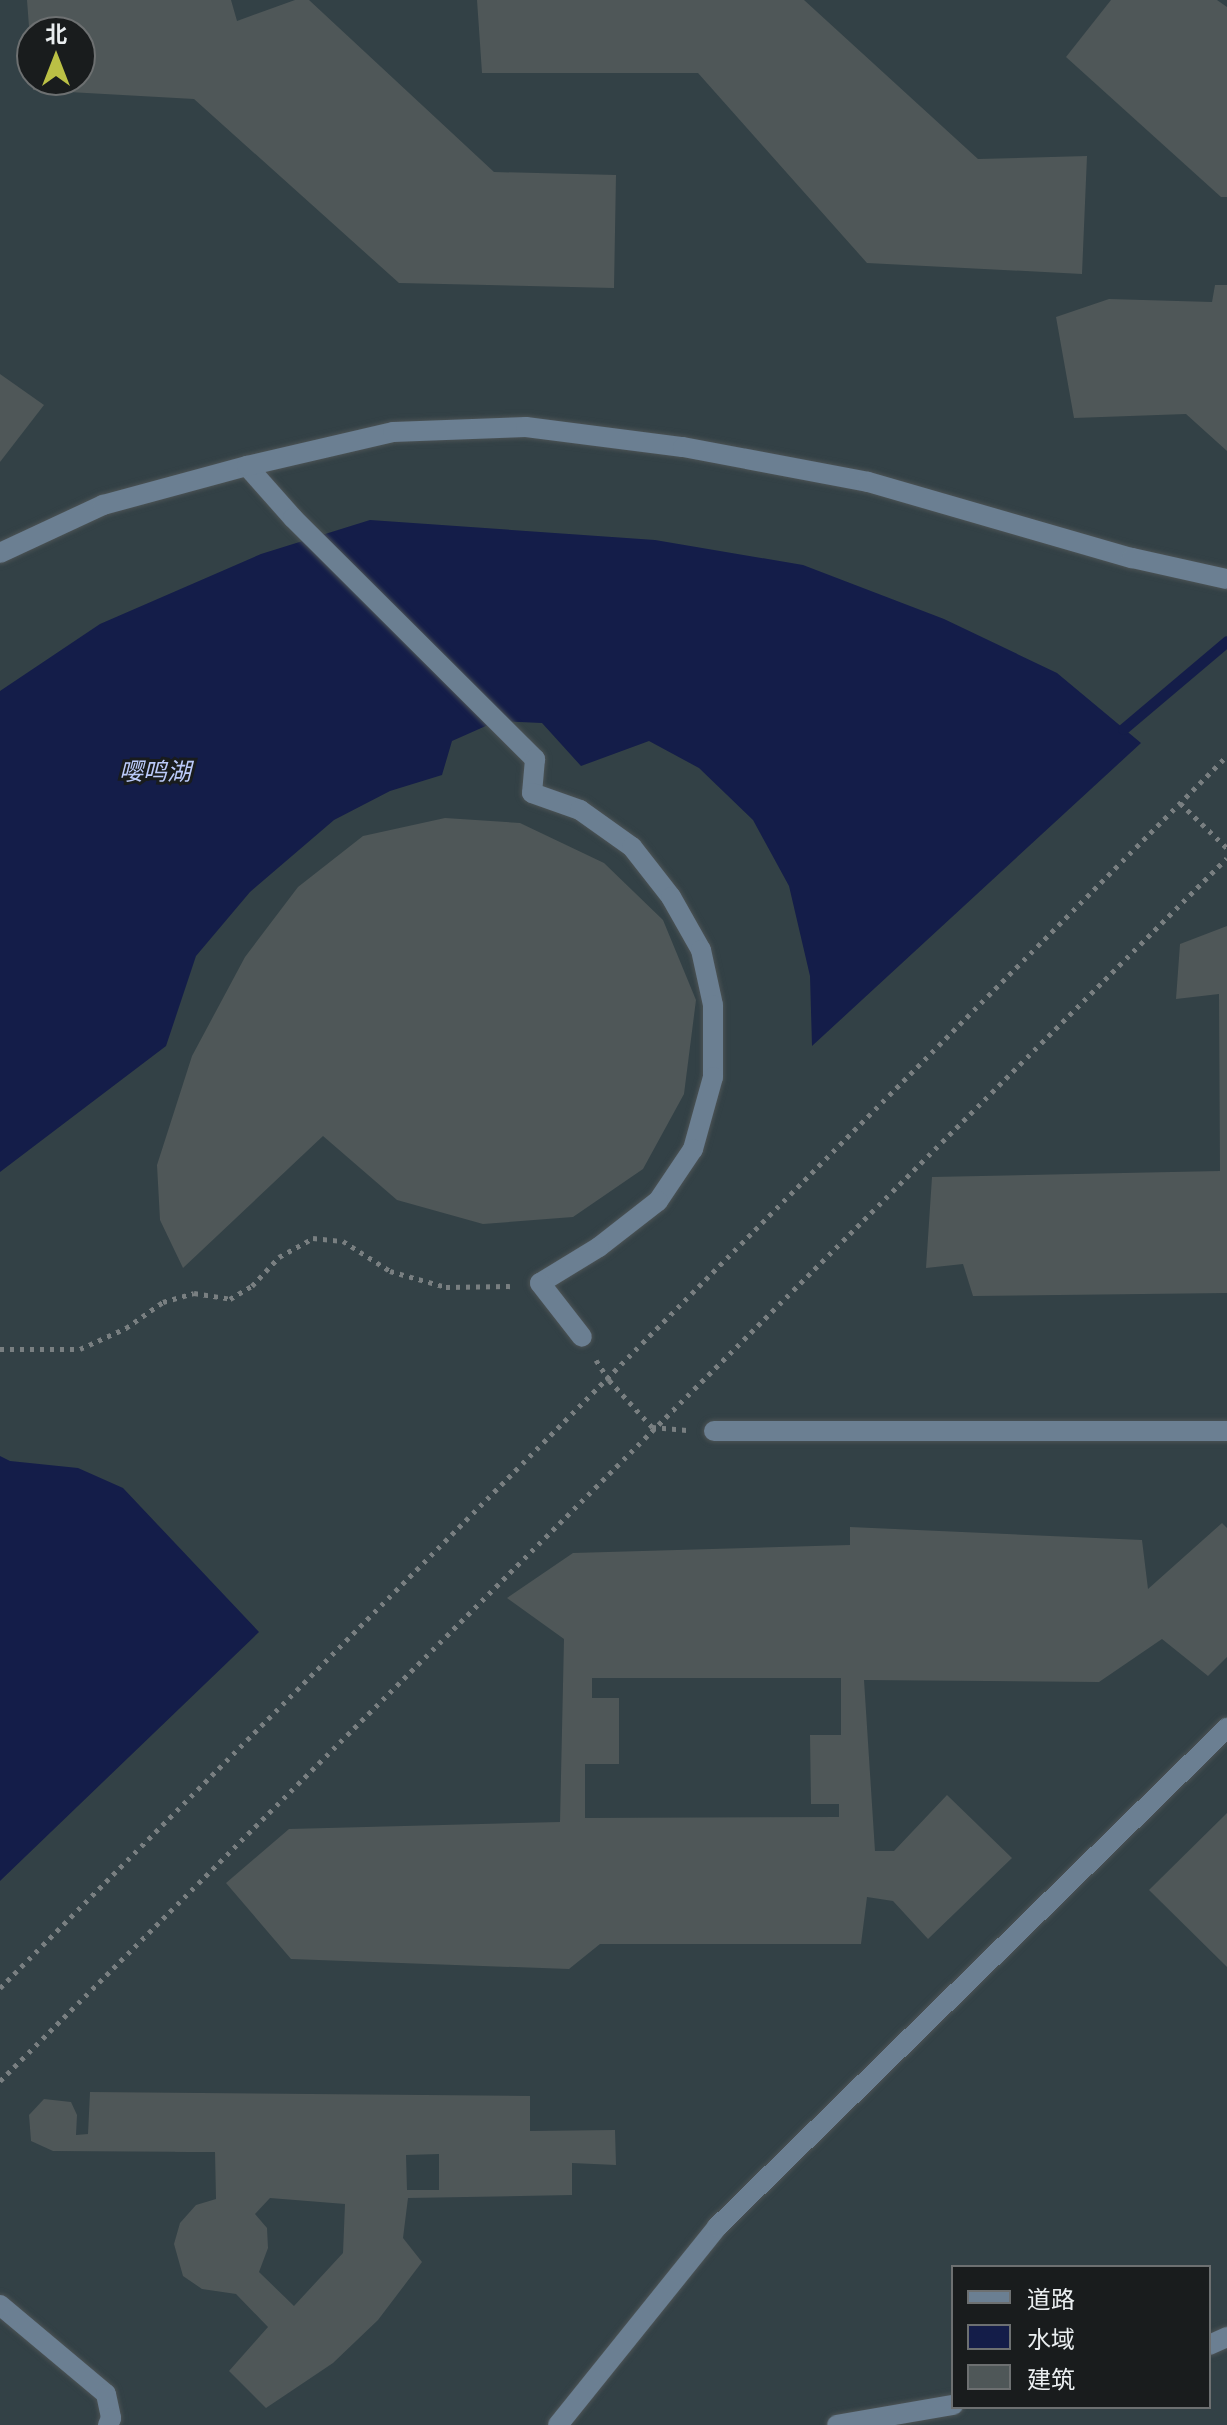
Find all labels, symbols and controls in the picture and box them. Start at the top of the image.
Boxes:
north arrow [16,16,96,96]
text: 北 [45,21,67,47]
water label: 嘤鸣湖 [119,758,191,786]
legend [951,2265,1211,2409]
text: 道路 [1027,2286,1075,2313]
text: 水域 [1027,2326,1075,2353]
text: 建筑 [1027,2366,1075,2393]

